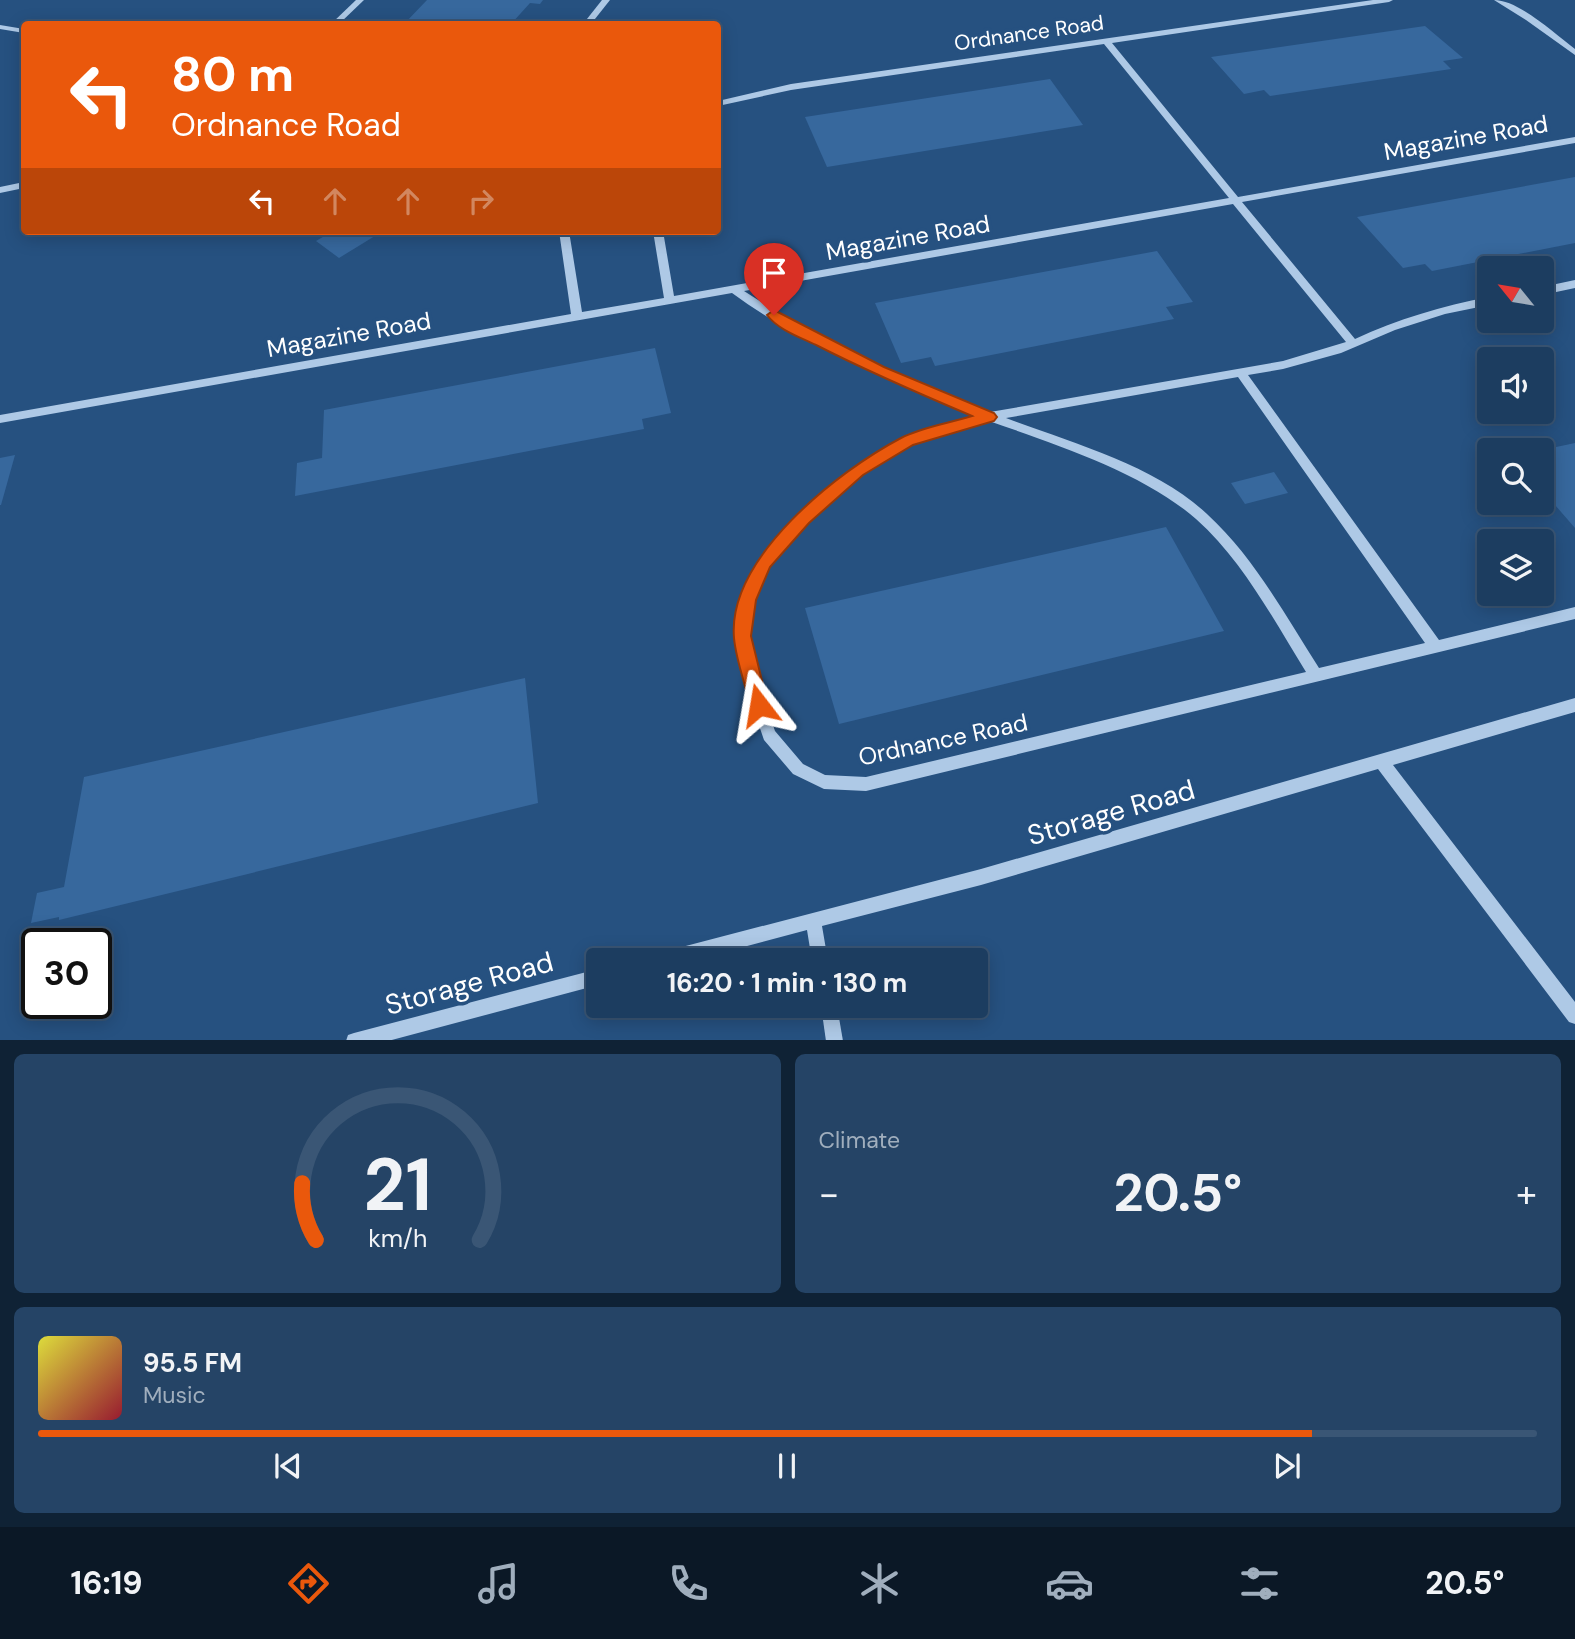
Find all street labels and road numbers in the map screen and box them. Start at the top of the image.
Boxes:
street label: Ordnance Road [952,9,1106,57]
street label: Magazine Road [1381,108,1550,167]
street label: Magazine Road [823,208,992,267]
street label: Magazine Road [264,305,433,364]
street label: Ordnance Road [855,706,1030,773]
street label: Storage Road [1023,771,1199,854]
street label: Storage Road [381,943,557,1024]

